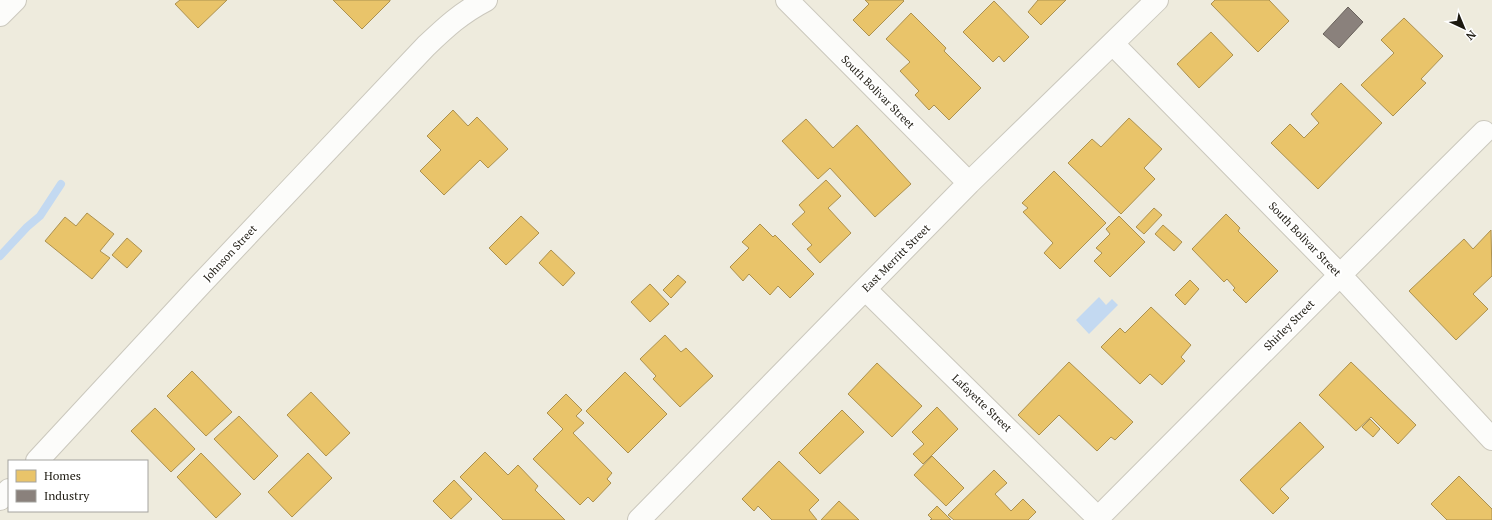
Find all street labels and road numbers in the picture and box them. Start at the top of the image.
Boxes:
street label: South Bolivar Street [838,52,918,132]
street label: South Bolivar Street [1266,199,1344,279]
street label: East Merritt Street [859,221,933,295]
street label: Johnson Street [200,222,260,284]
street label: Shirley Street [1261,297,1317,353]
street label: Lafayette Street [949,371,1015,435]

